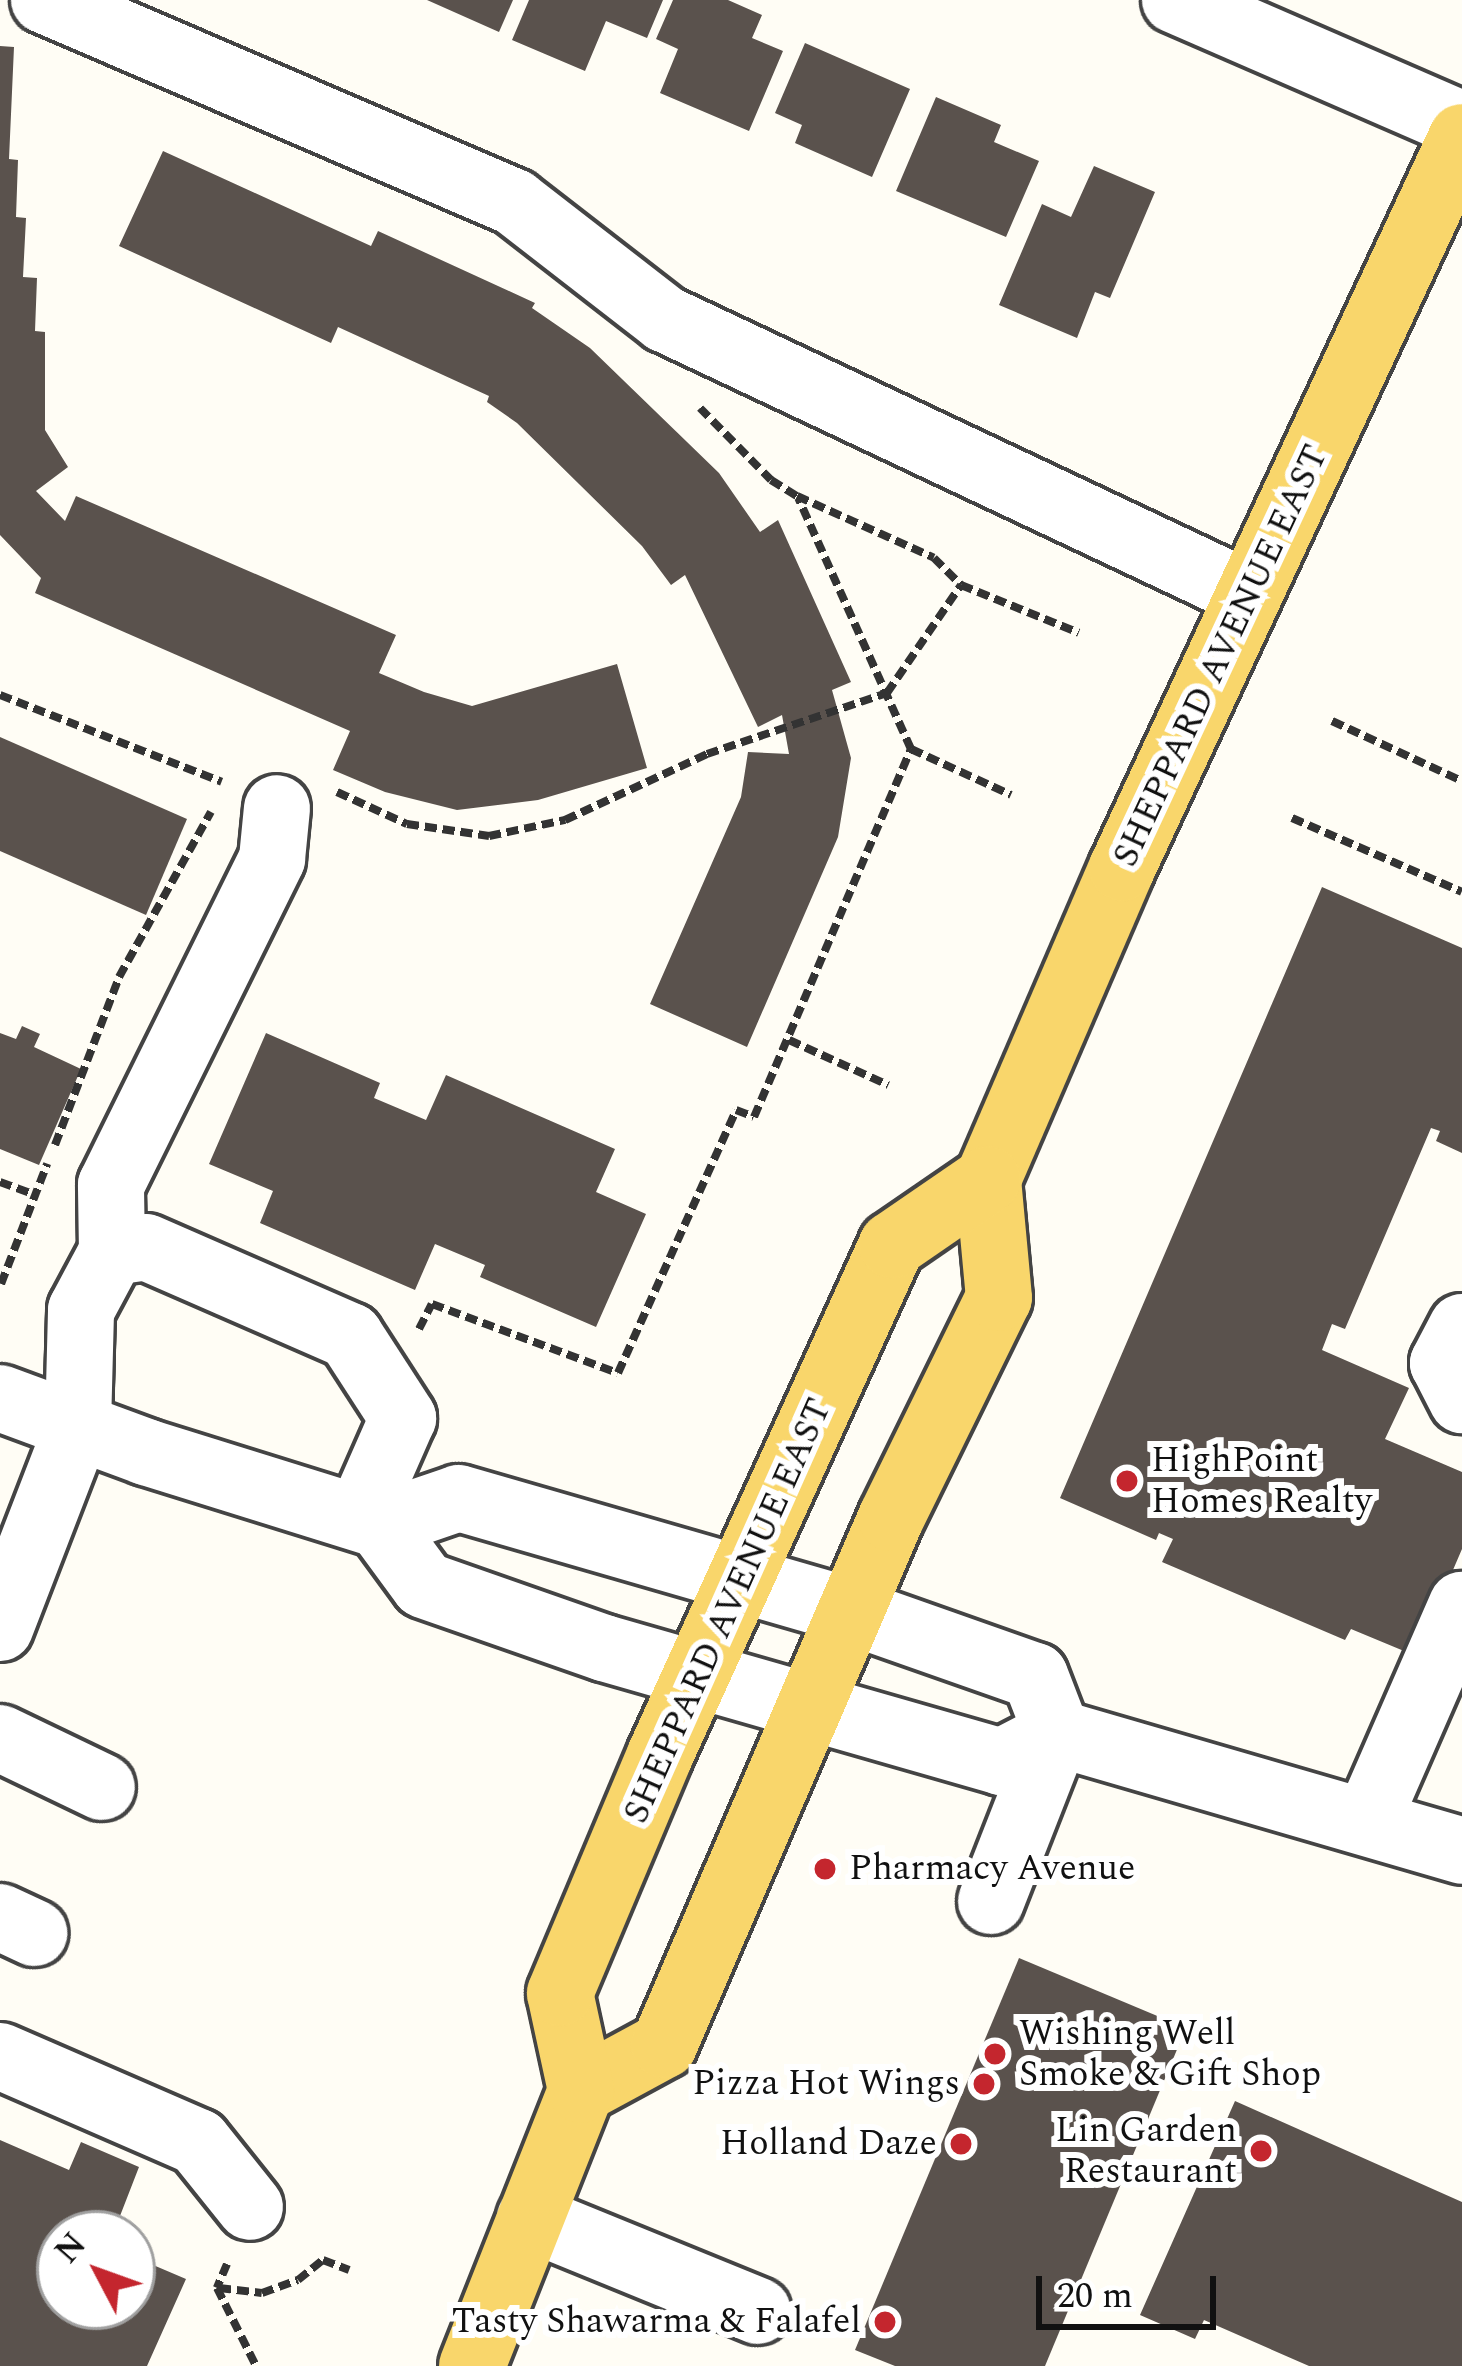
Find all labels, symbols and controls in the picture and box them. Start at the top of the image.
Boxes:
street label: SHEPPARD AVENUE EAST [1104,438,1338,874]
street label: SHEPPARD AVENUE EAST [615,1392,841,1830]
place label: HighPoint Homes Realty [1151,1438,1372,1523]
marker: HighPoint Homes Realty [1114,1468,1140,1494]
place label: Pharmacy Avenue [849,1847,1135,1891]
marker: Pharmacy Avenue [812,1856,838,1882]
place label: Wishing Well Smoke & Gift Shop [1019,2011,1321,2096]
marker: Wishing Well Smoke & Gift Shop [982,2041,1008,2067]
place label: Pizza Hot Wings [692,2062,960,2106]
marker: Pizza Hot Wings [971,2071,997,2097]
place label: Lin Garden Restaurant [1055,2108,1237,2193]
place label: Holland Daze [720,2122,937,2166]
marker: Holland Daze [948,2131,974,2157]
marker: Lin Garden Restaurant [1248,2138,1274,2164]
north arrow [36,2210,156,2330]
text: N [43,2222,99,2275]
scale bar [1042,2252,1222,2326]
text: 20 m [1057,2269,1133,2324]
place label: Tasty Shawarma & Falafel [452,2300,861,2344]
marker: Tasty Shawarma & Falafel [872,2309,898,2335]

